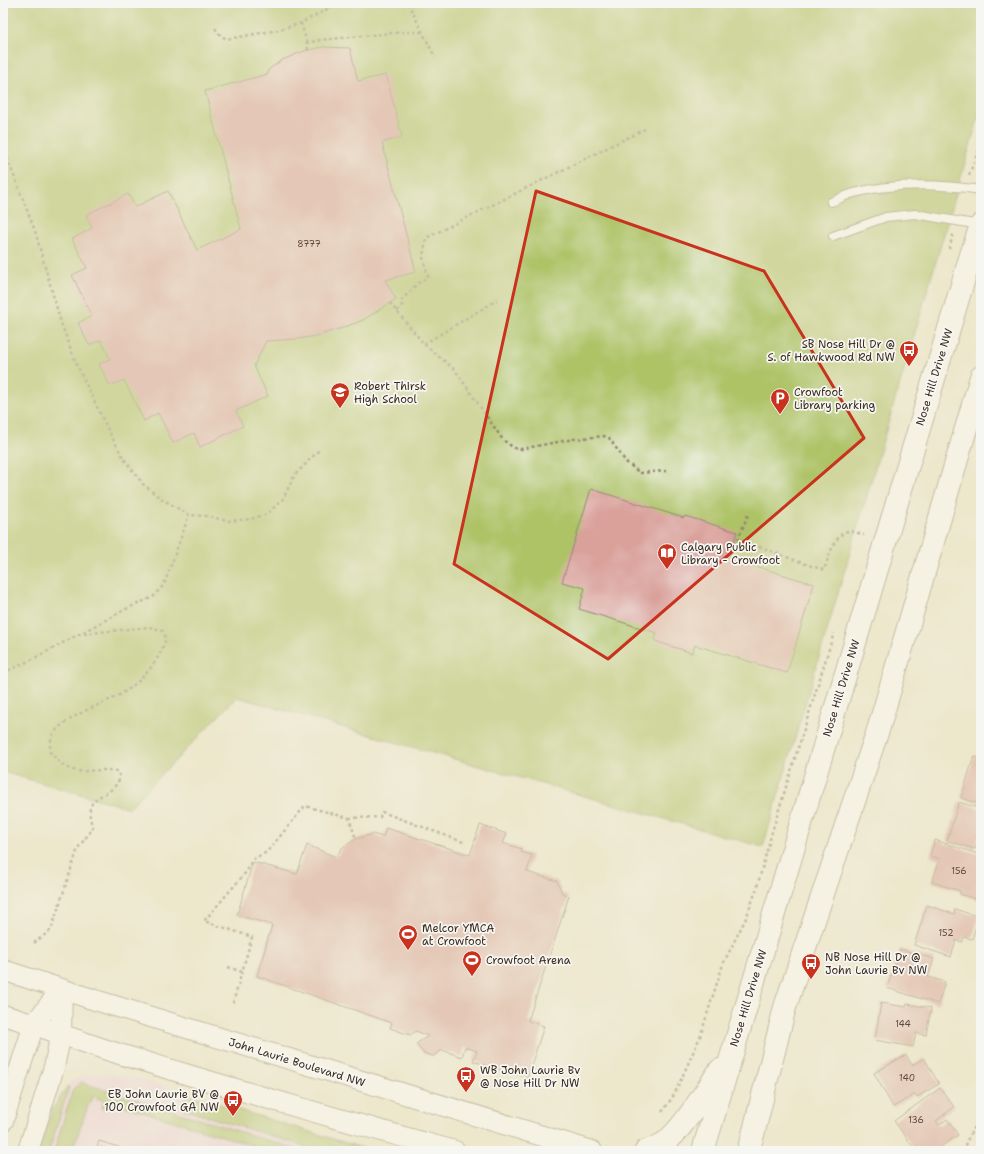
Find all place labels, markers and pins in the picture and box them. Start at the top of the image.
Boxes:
place label: SB Nose Hill Dr @ S. of Hawkwood Rd NW [768,337,895,365]
bus stop icon: SB Nose Hill Dr @ S. of Hawkwood Rd NW [898,339,920,367]
place label: Robert Thirsk High School [354,379,426,407]
school or university icon: Robert Thirsk High School [329,381,351,409]
place label: Crowfoot Library parking [794,385,876,413]
parking icon: Crowfoot Library parking [769,387,791,415]
place label: Calgary Public Library - Crowfoot [681,540,780,568]
library icon: Calgary Public Library - Crowfoot [656,542,678,570]
place label: Melcor YMCA at Crowfoot [422,921,494,949]
sports icon: Melcor YMCA at Crowfoot [397,923,419,951]
sports icon: Crowfoot Arena [461,949,483,977]
place label: NB Nose Hill Dr @ John Laurie Bv NW [825,950,928,978]
bus stop icon: NB Nose Hill Dr @ John Laurie Bv NW [800,952,822,980]
place label: Crowfoot Arena [486,953,571,968]
place label: WB John Laurie Bv @ Nose Hill Dr NW [480,1063,580,1091]
bus stop icon: WB John Laurie Bv @ Nose Hill Dr NW [455,1065,477,1093]
place label: EB John Laurie BV @ 100 Crowfoot GA NW [104,1087,219,1115]
bus stop icon: EB John Laurie BV @ 100 Crowfoot GA NW [222,1089,244,1117]

